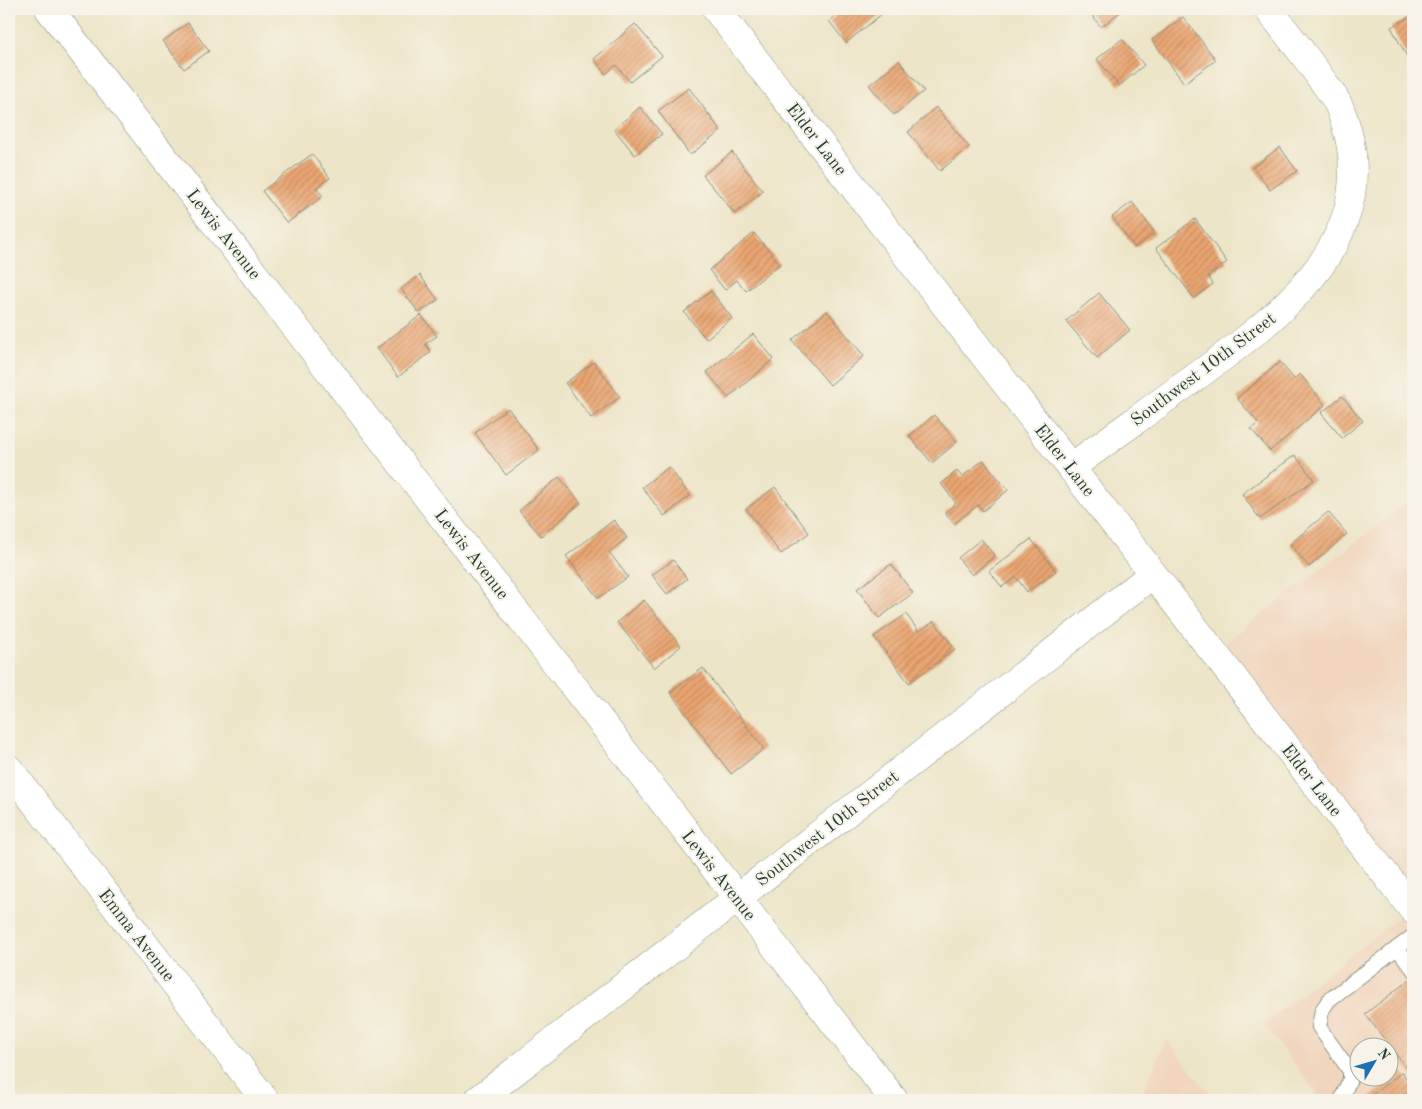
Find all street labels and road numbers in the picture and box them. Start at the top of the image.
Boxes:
street label: Elder Lane [783,100,850,179]
street label: Lewis Avenue [183,186,264,283]
street label: Southwest 10th Street [1128,310,1279,430]
street label: Elder Lane [1031,421,1098,500]
street label: Lewis Avenue [431,506,512,603]
street label: Elder Lane [1278,741,1345,820]
street label: Southwest 10th Street [753,768,903,890]
street label: Lewis Avenue [678,827,759,924]
street label: Emma Avenue [95,886,178,985]

